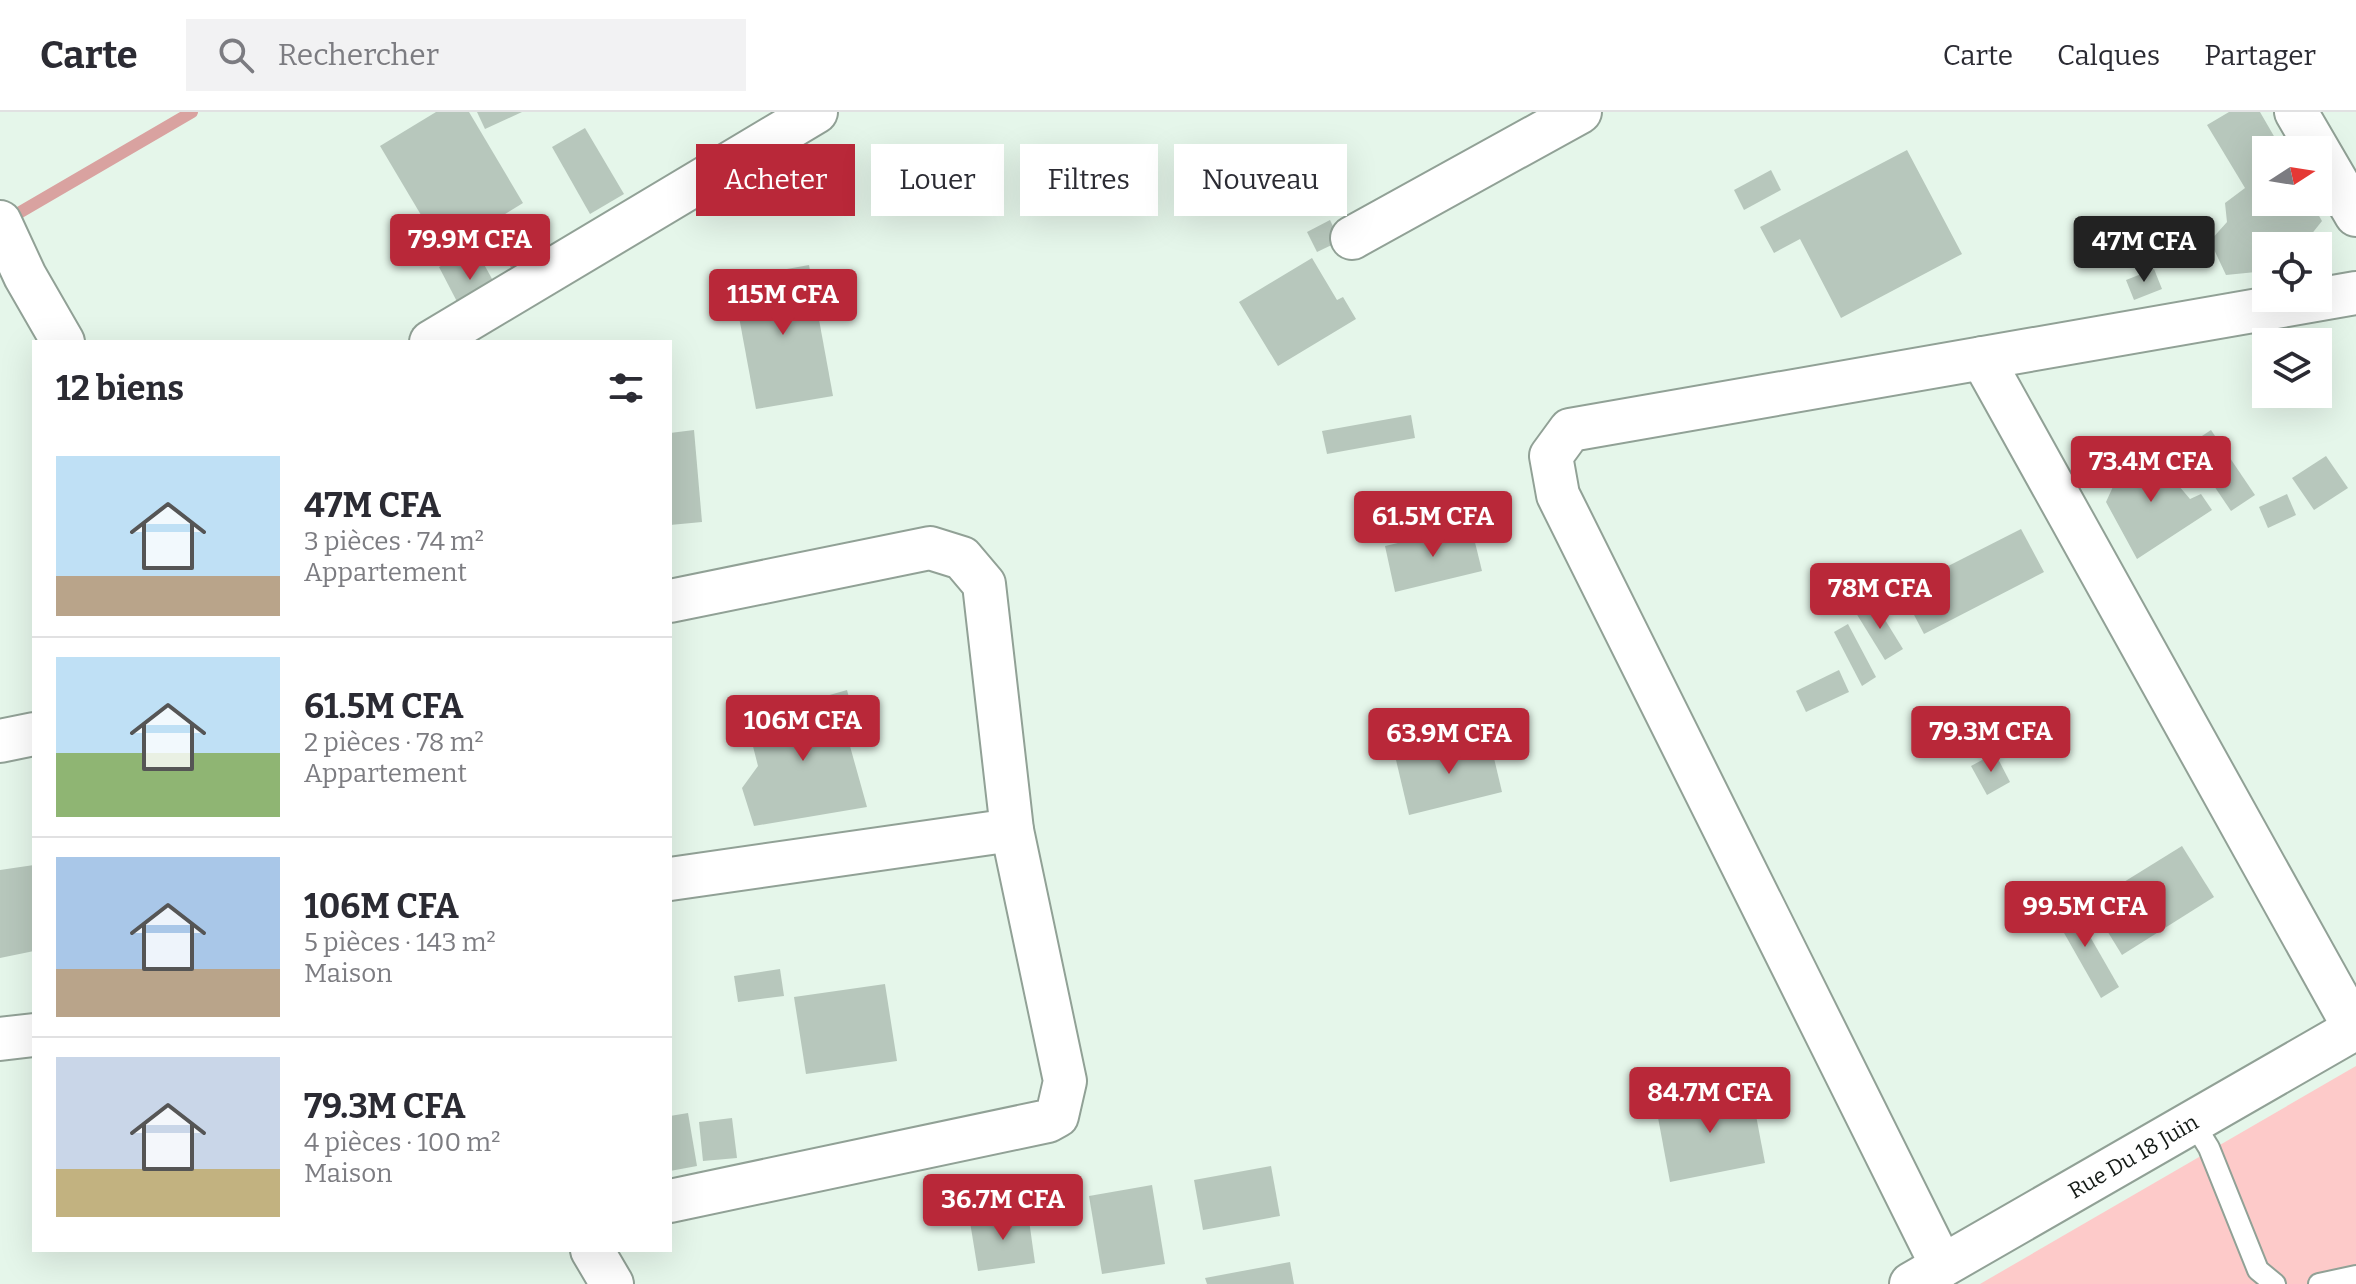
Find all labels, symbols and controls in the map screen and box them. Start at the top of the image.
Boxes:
search box [186,19,746,91]
text: Carte [40,32,138,78]
icon: search [214,33,258,77]
text: Rechercher [278,37,439,73]
text: Carte [1943,39,2013,72]
text: Calques [2057,39,2160,72]
text: Partager [2204,39,2316,72]
north arrow [2252,136,2332,216]
map controls [2252,136,2332,408]
chip: Acheter [696,144,855,216]
chip: Louer [871,144,1004,216]
chip: Filtres [1020,144,1158,216]
chip: Nouveau [1174,144,1347,216]
pin: 79.9M CFA [378,214,562,282]
pin: 47M CFA [2070,216,2218,284]
text: 79.9M CFA [408,224,532,255]
text: 47M CFA [2092,226,2196,257]
button: locate [2252,232,2332,312]
pin: 115M CFA [700,269,866,337]
text: 115M CFA [727,279,839,310]
button: layers [2252,328,2332,408]
icon: filters [604,366,648,410]
text: 12 biens [56,368,184,409]
pin: 73.4M CFA [2059,436,2243,504]
text: 73.4M CFA [2089,446,2213,477]
text: 47M CFA [304,485,441,526]
icon: home [120,488,216,584]
pin: 61.5M CFA [1341,491,1525,559]
text: 61.5M CFA [1372,501,1494,532]
text: 3 pièces · 74 m² [304,526,484,557]
text: Appartement [304,557,467,588]
pin: 78M CFA [1806,563,1954,631]
text: 78M CFA [1828,573,1932,604]
text: 61.5M CFA [304,686,463,727]
icon: home [120,689,216,785]
pin: 106M CFA [720,695,886,763]
text: 106M CFA [744,705,862,736]
pin: 79.3M CFA [1899,706,2083,774]
pin: 63.9M CFA [1357,708,1541,776]
text: 79.3M CFA [1929,716,2053,747]
text: 63.9M CFA [1386,718,1512,749]
text: 2 pièces · 78 m² [304,727,484,758]
text: Appartement [304,758,467,789]
pin: 99.5M CFA [1993,881,2177,949]
text: 106M CFA [304,886,459,927]
icon: home [120,889,216,985]
text: 99.5M CFA [2023,891,2147,922]
text: 5 pièces · 143 m² [304,927,496,958]
text: Maison [304,958,393,989]
pin: 84.7M CFA [1618,1067,1802,1135]
text: 84.7M CFA [1647,1077,1773,1108]
text: 79.3M CFA [304,1086,465,1127]
icon: home [120,1089,216,1185]
street label: Rue Du 18 Juin [2064,1108,2203,1204]
text: 4 pièces · 100 m² [304,1127,500,1158]
text: Maison [304,1158,393,1189]
pin: 36.7M CFA [911,1174,1095,1242]
text: 36.7M CFA [941,1184,1065,1215]

